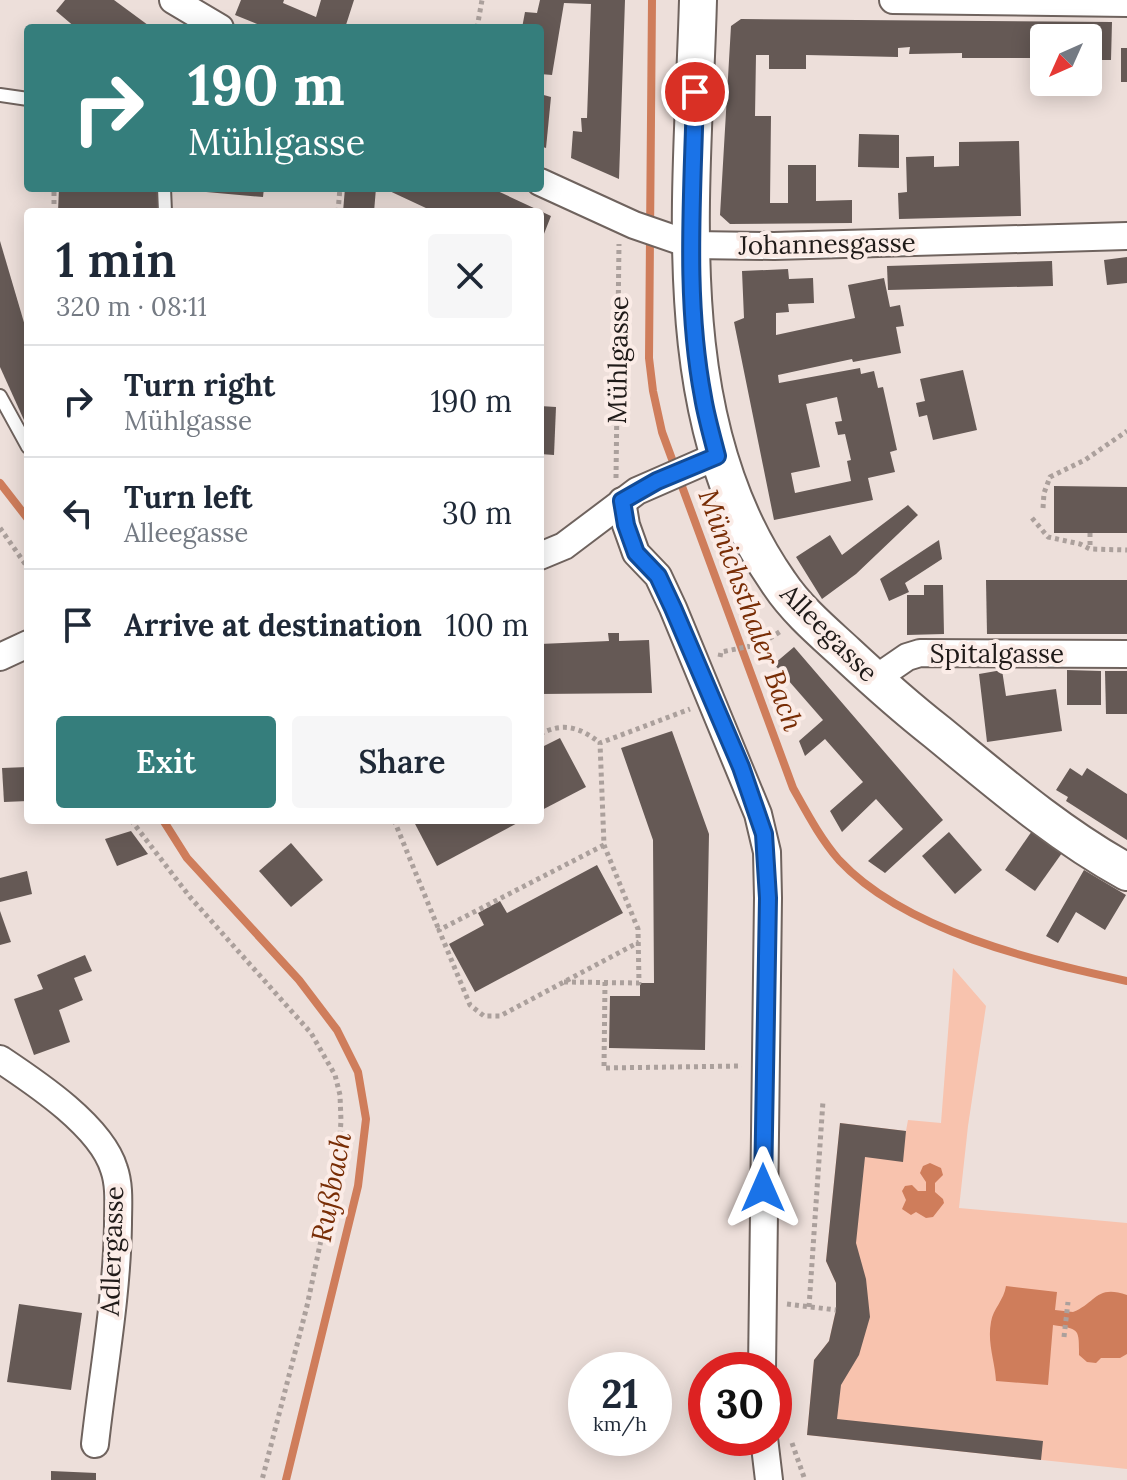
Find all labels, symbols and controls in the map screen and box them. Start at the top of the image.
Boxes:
north arrow [1030,24,1102,96]
map controls [1030,24,1102,96]
text: 190 m [188,49,345,120]
icon: right [56,56,160,160]
pin [661,58,729,126]
icon: arrive [673,70,717,114]
text: Mühlgasse [188,119,365,165]
street label: Johannesgasse [737,225,916,262]
text: 1 min [56,229,176,290]
button: close [428,234,512,318]
text: 320 m · 08:11 [56,290,207,323]
street label: Mühlgasse [600,296,635,424]
text: Turn right [124,366,275,404]
icon: right [56,379,100,423]
text: 190 m [430,382,512,420]
text: Mühlgasse [124,404,252,437]
text: Turn left [124,478,252,516]
water label: Münichsthaler Bach [691,484,811,736]
icon: left [56,491,100,535]
text: 30 m [442,494,512,532]
text: Alleegasse [124,516,248,549]
street label: Alleegasse [773,576,885,688]
icon: arrive [56,603,100,647]
text: Arrive at destination [124,606,422,644]
text: 100 m [446,606,529,644]
street label: Spitalgasse [930,637,1064,670]
button: Exit [56,716,276,808]
button: Share [292,716,512,808]
water label: Rußbach [303,1129,359,1245]
position arrow [721,1146,805,1230]
street label: Adlergasse [93,1185,130,1318]
speed limit sign: 30 [688,1352,792,1456]
text: 21 [601,1368,639,1419]
text: km/h [593,1411,647,1436]

